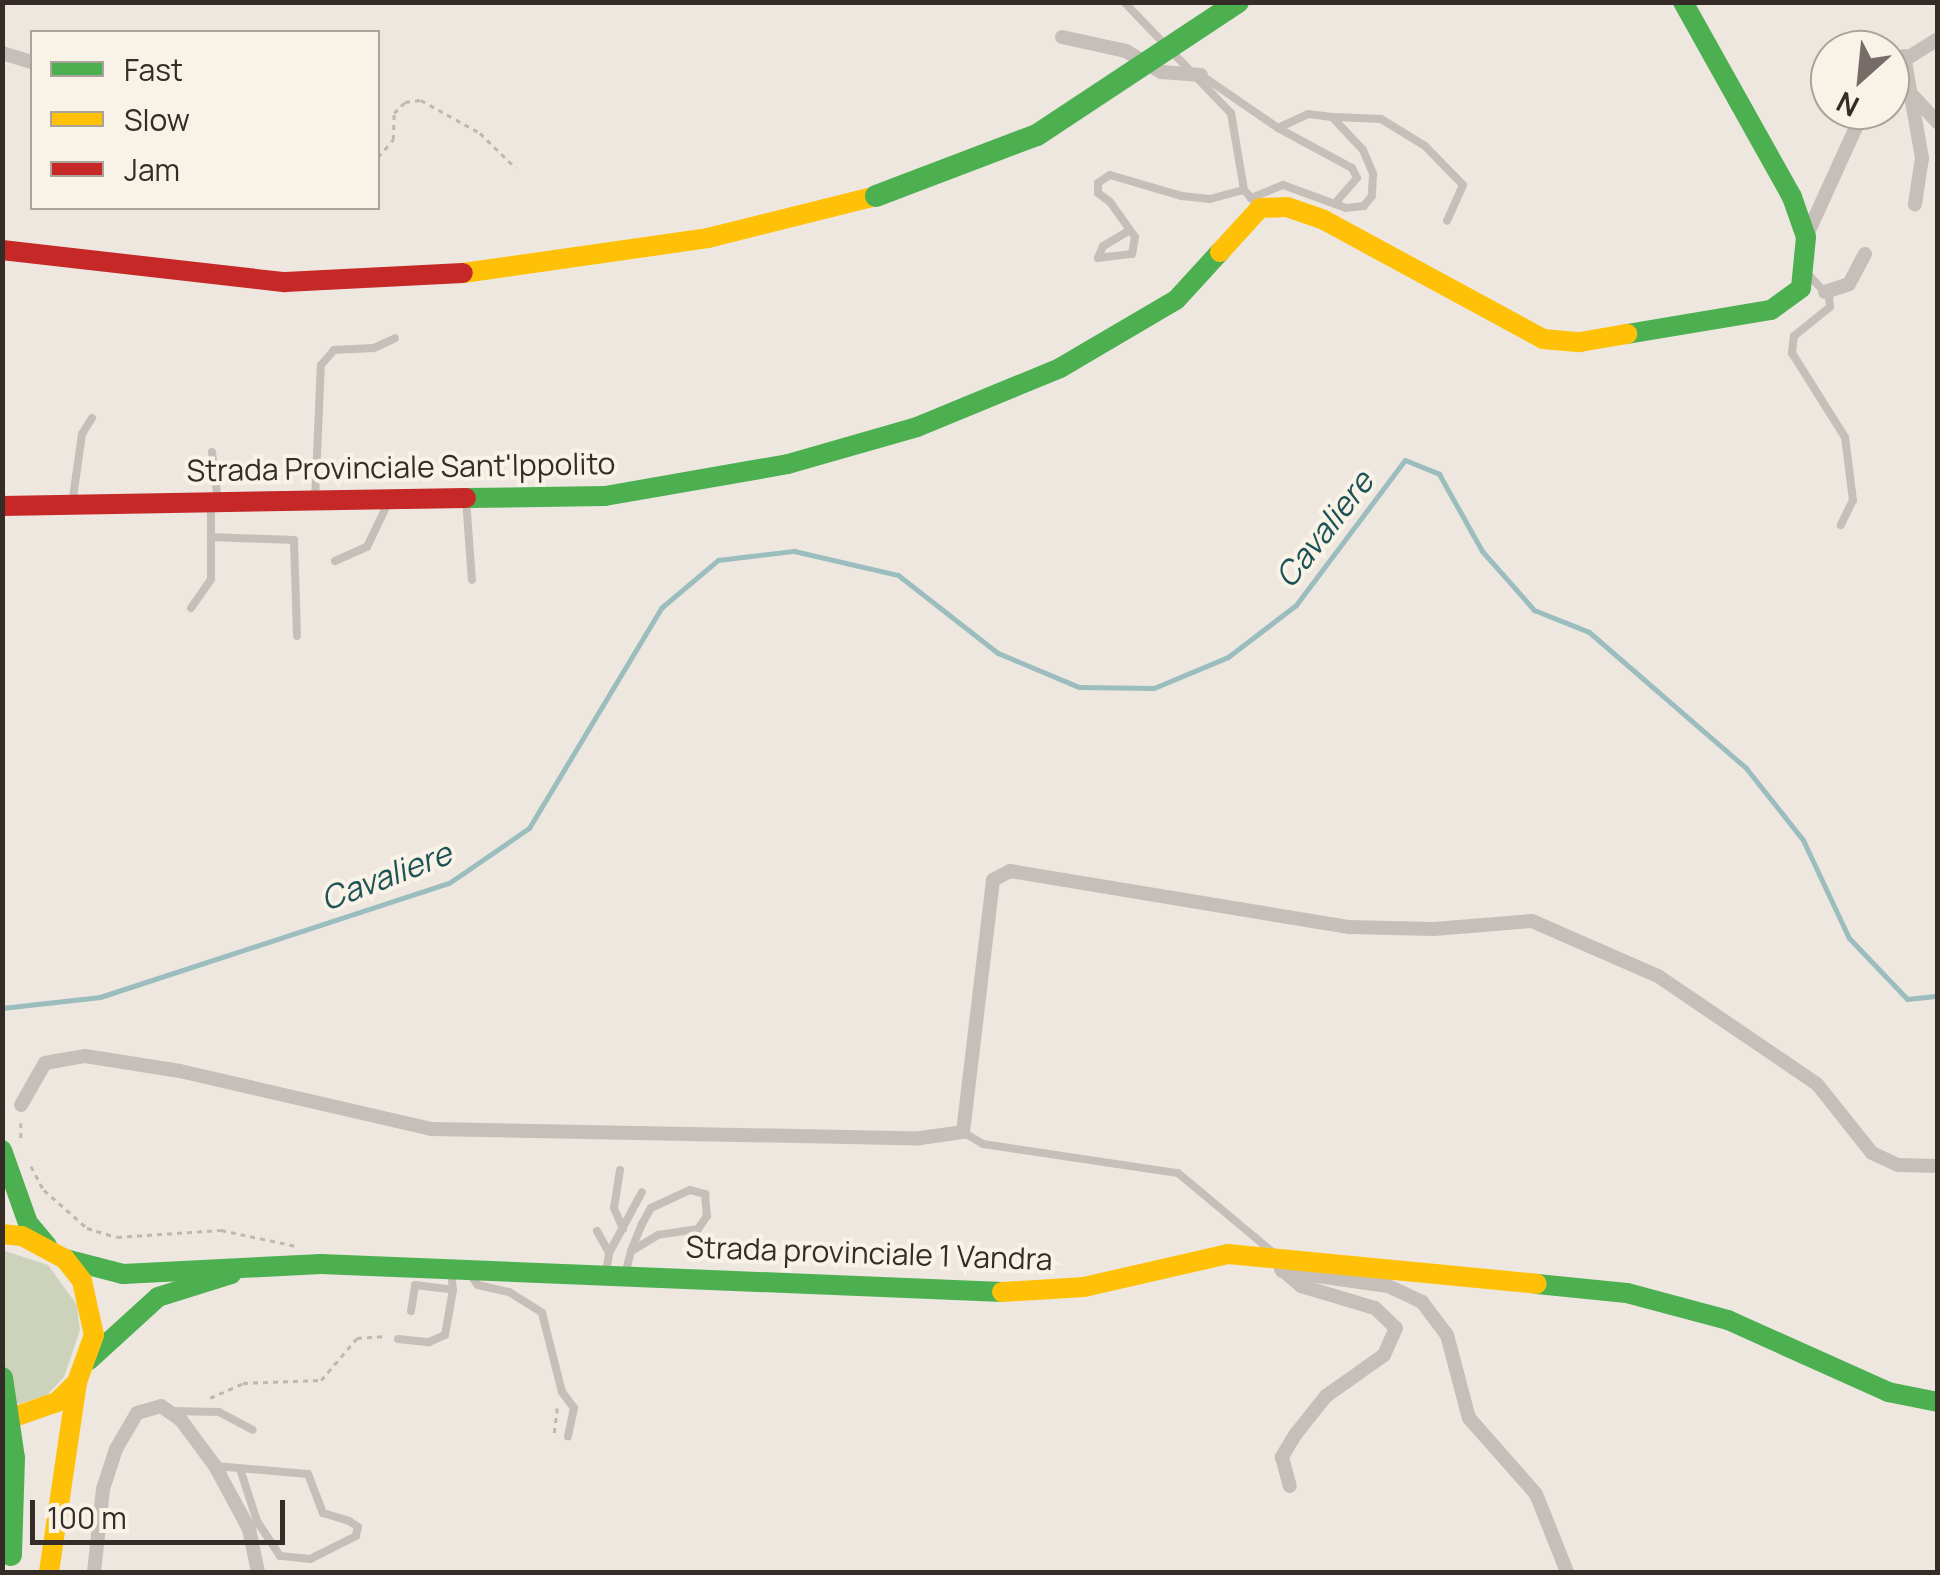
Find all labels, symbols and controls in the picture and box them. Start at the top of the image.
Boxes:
legend [30,30,380,210]
north arrow [1810,30,1910,130]
text: Fast [124,49,183,90]
text: N [1830,83,1865,126]
text: Slow [124,99,190,140]
text: Jam [124,149,180,190]
street label: Strada Provinciale Sant'Ippolito [186,445,616,489]
water label: Cavaliere [1267,463,1381,595]
water label: Cavaliere [315,834,457,918]
street label: Strada provinciale 1 Vandra [685,1229,1053,1277]
scale bar [35,1480,290,1542]
text: 100 m [47,1497,127,1538]

